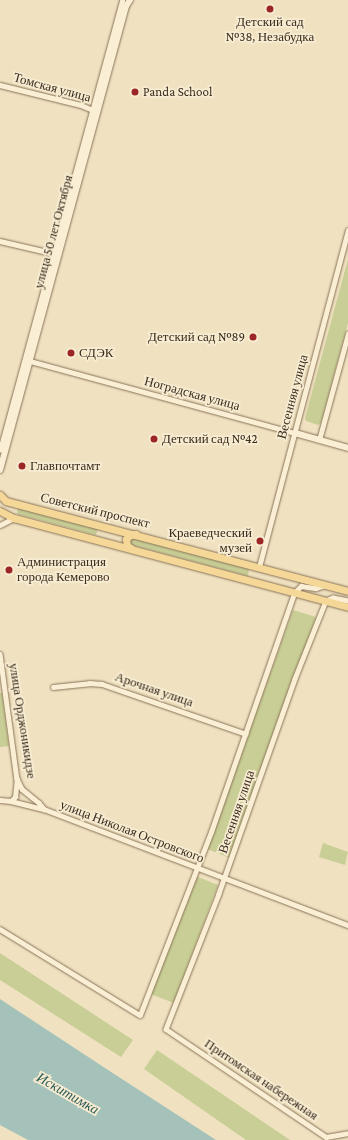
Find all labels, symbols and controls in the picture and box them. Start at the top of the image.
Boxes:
marker: Детский сад №38, Незабудка [265,4,275,14]
place label: Детский сад №38, Незабудка [226,15,314,46]
street label: Томская улица [12,70,92,106]
place label: Panda School [143,84,212,100]
marker: Panda School [130,87,140,97]
street label: улица 50 лет Октября [31,173,77,291]
place label: Детский сад №89 [148,329,245,345]
marker: Детский сад №89 [248,332,258,342]
place label: СДЭК [79,345,113,361]
marker: СДЭК [66,348,76,358]
street label: Весенняя улица [274,353,312,441]
street label: Ноградская улица [143,374,241,414]
place label: Детский сад №42 [162,431,258,447]
marker: Детский сад №42 [149,434,159,444]
place label: Главпочтамт [30,458,100,474]
marker: Главпочтамт [17,461,27,471]
street label: Советский проспект [39,490,151,532]
place label: Краеведческий музей [168,526,252,557]
marker: Краеведческий музей [255,536,265,546]
place label: Администрация города Кемерово [17,555,109,586]
marker: Администрация города Кемерово [4,565,14,575]
street label: улица Орджоникидзе [5,662,39,780]
street label: Арочная улица [113,669,195,711]
street label: Весенняя улица [215,768,259,856]
street label: улица Николая Островского [58,797,206,867]
street label: Притомская набережная [201,1036,321,1124]
water label: Искитимка [34,1068,102,1118]

